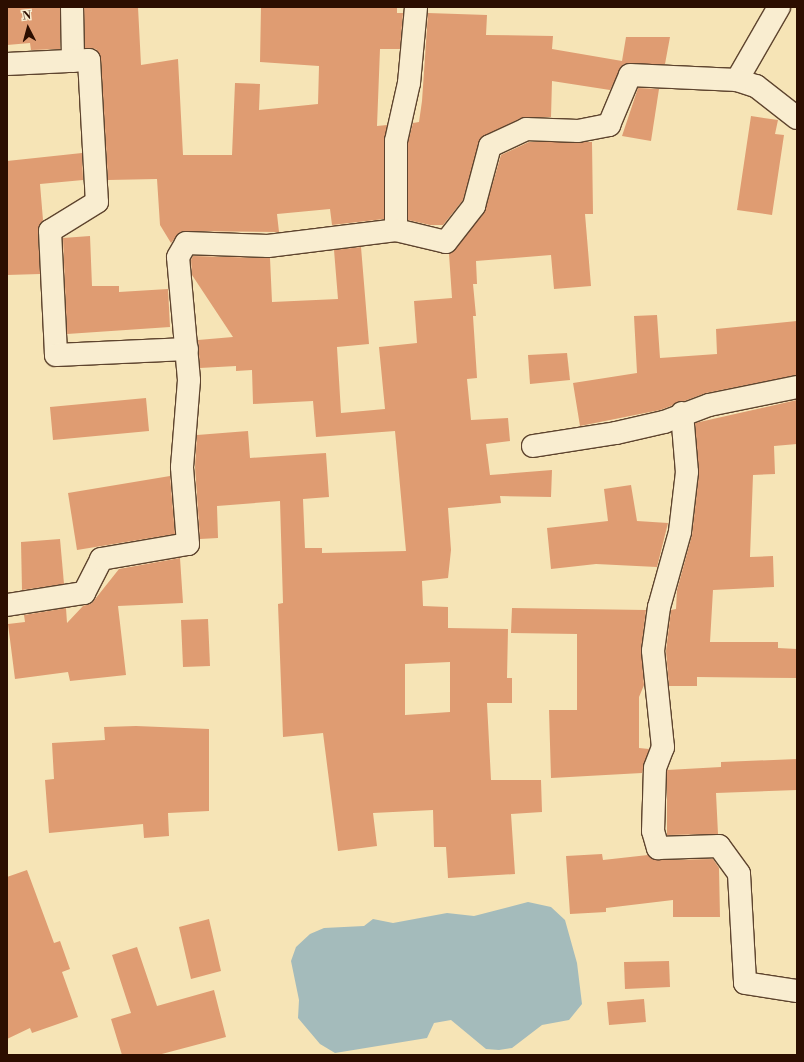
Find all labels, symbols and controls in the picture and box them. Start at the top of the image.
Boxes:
north arrow [8,8,48,48]
text: N [22,9,32,23]

